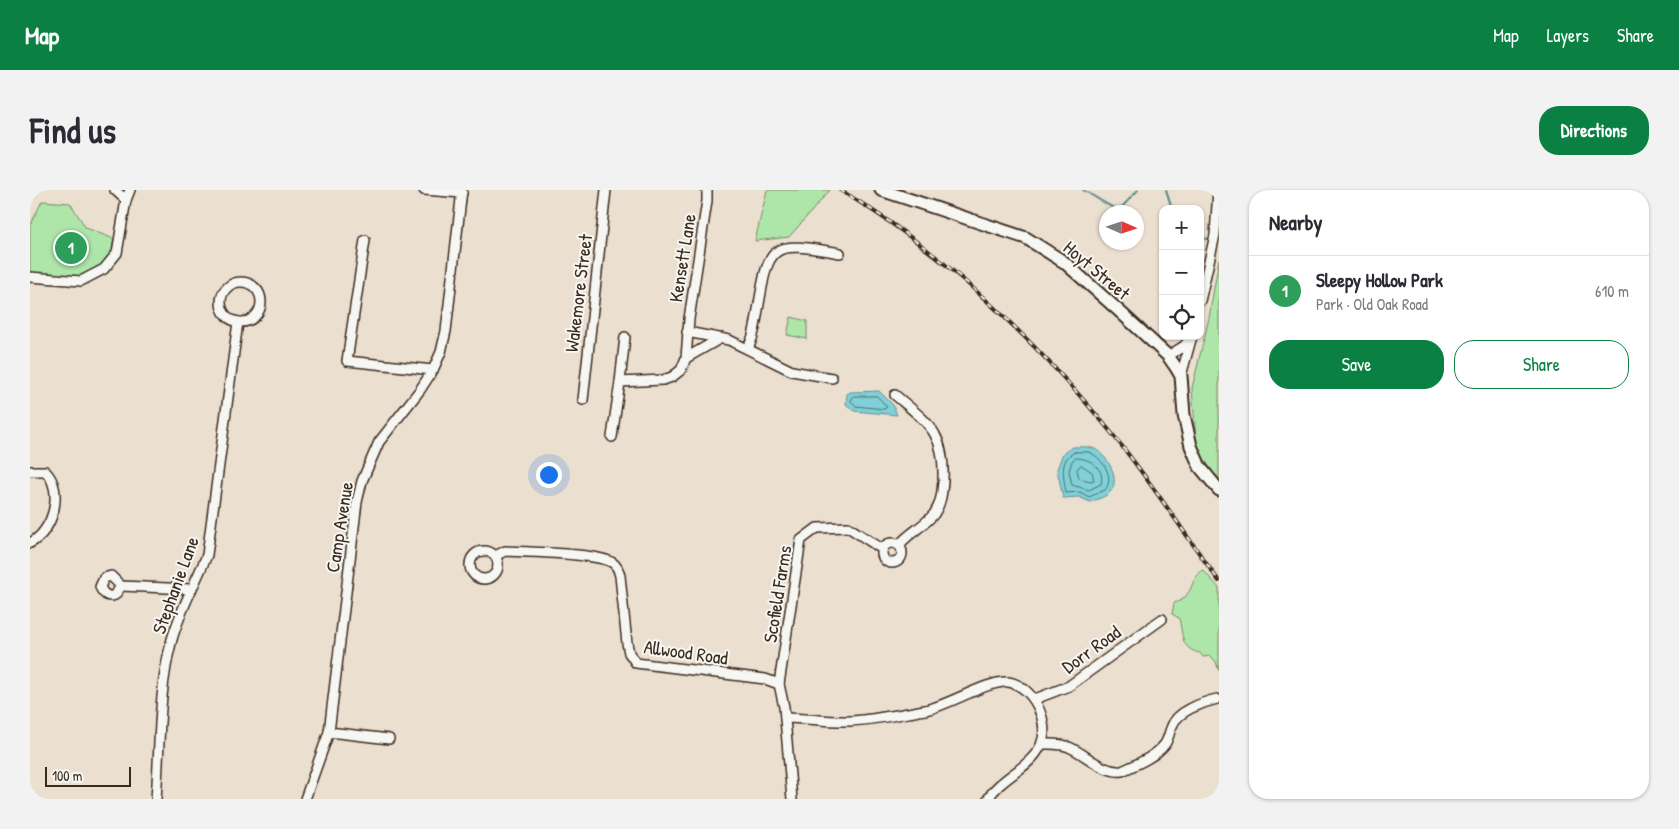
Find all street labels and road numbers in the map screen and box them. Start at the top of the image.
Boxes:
street label: Kensett Lane [662,212,702,304]
street label: Wakemore Street [558,232,598,353]
street label: Hoyt Street [1058,234,1136,306]
street label: Camp Avenue [319,479,359,574]
street label: Stephanie Lane [145,532,205,637]
street label: Scofield Farms [757,544,797,644]
street label: Dorr Road [1056,618,1126,679]
street label: Allwood Road [642,633,730,671]

